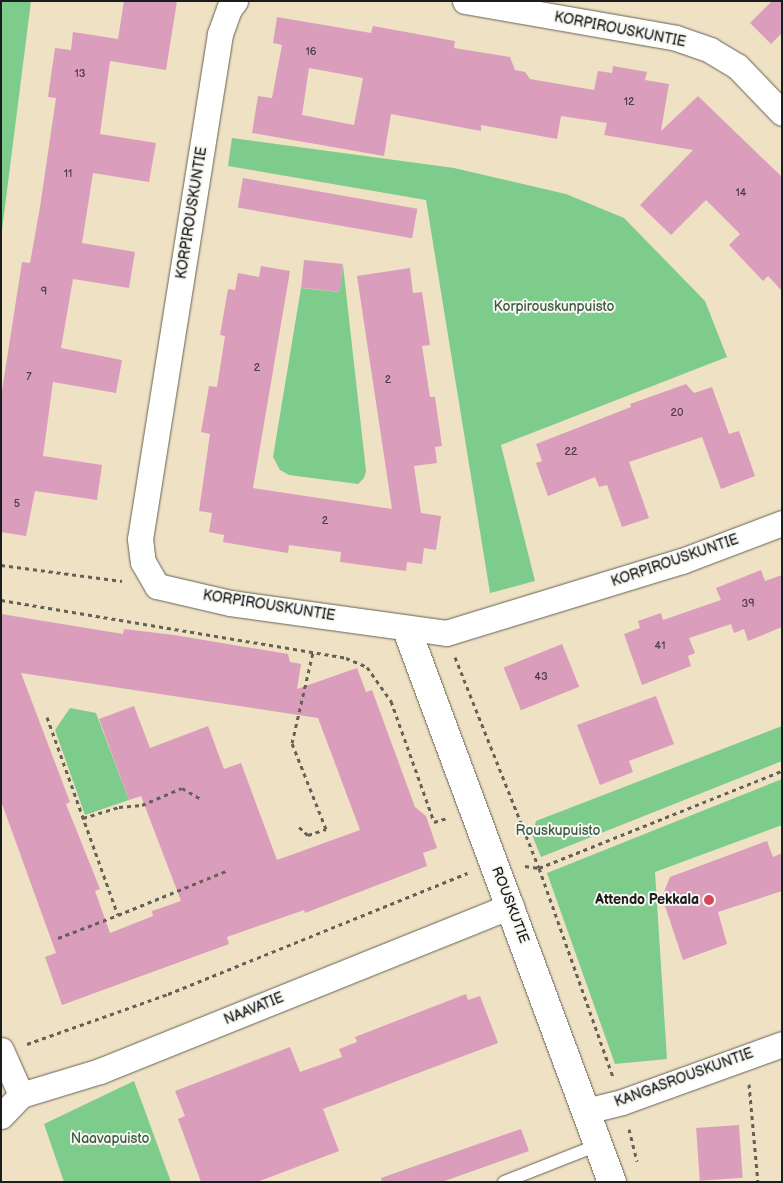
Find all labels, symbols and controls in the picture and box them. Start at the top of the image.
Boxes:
street label: KORPIROUSKUNTIE [553,9,687,51]
house number: 16 [306,45,316,59]
house number: 13 [74,67,86,81]
house number: 12 [624,95,634,109]
street label: KORPIROUSKUNTIE [173,146,211,280]
house number: 11 [64,167,72,181]
house number: 14 [736,186,746,200]
house number: 9 [41,285,47,299]
park label: Korpirouskunpuisto [494,299,614,315]
house number: 2 [254,361,260,375]
house number: 7 [26,370,32,384]
house number: 2 [385,373,391,387]
house number: 20 [671,406,683,420]
house number: 22 [565,445,577,459]
house number: 5 [14,497,20,511]
house number: 2 [322,514,328,528]
street label: KORPIROUSKUNTIE [609,531,741,591]
street label: KORPIROUSKUNTIE [202,587,336,625]
house number: 39 [741,597,755,611]
house number: 41 [655,639,665,653]
house number: 43 [534,670,548,684]
park label: Rouskupuisto [516,823,600,839]
street label: ROUSKUTIE [488,864,532,946]
place label: Attendo Pekkala [595,892,699,908]
marker: Attendo Pekkala [703,894,715,906]
street label: NAAVATIE [222,989,286,1029]
street label: KANGASROUSKUNTIE [612,1045,756,1111]
park label: Naavapuisto [71,1131,149,1147]

